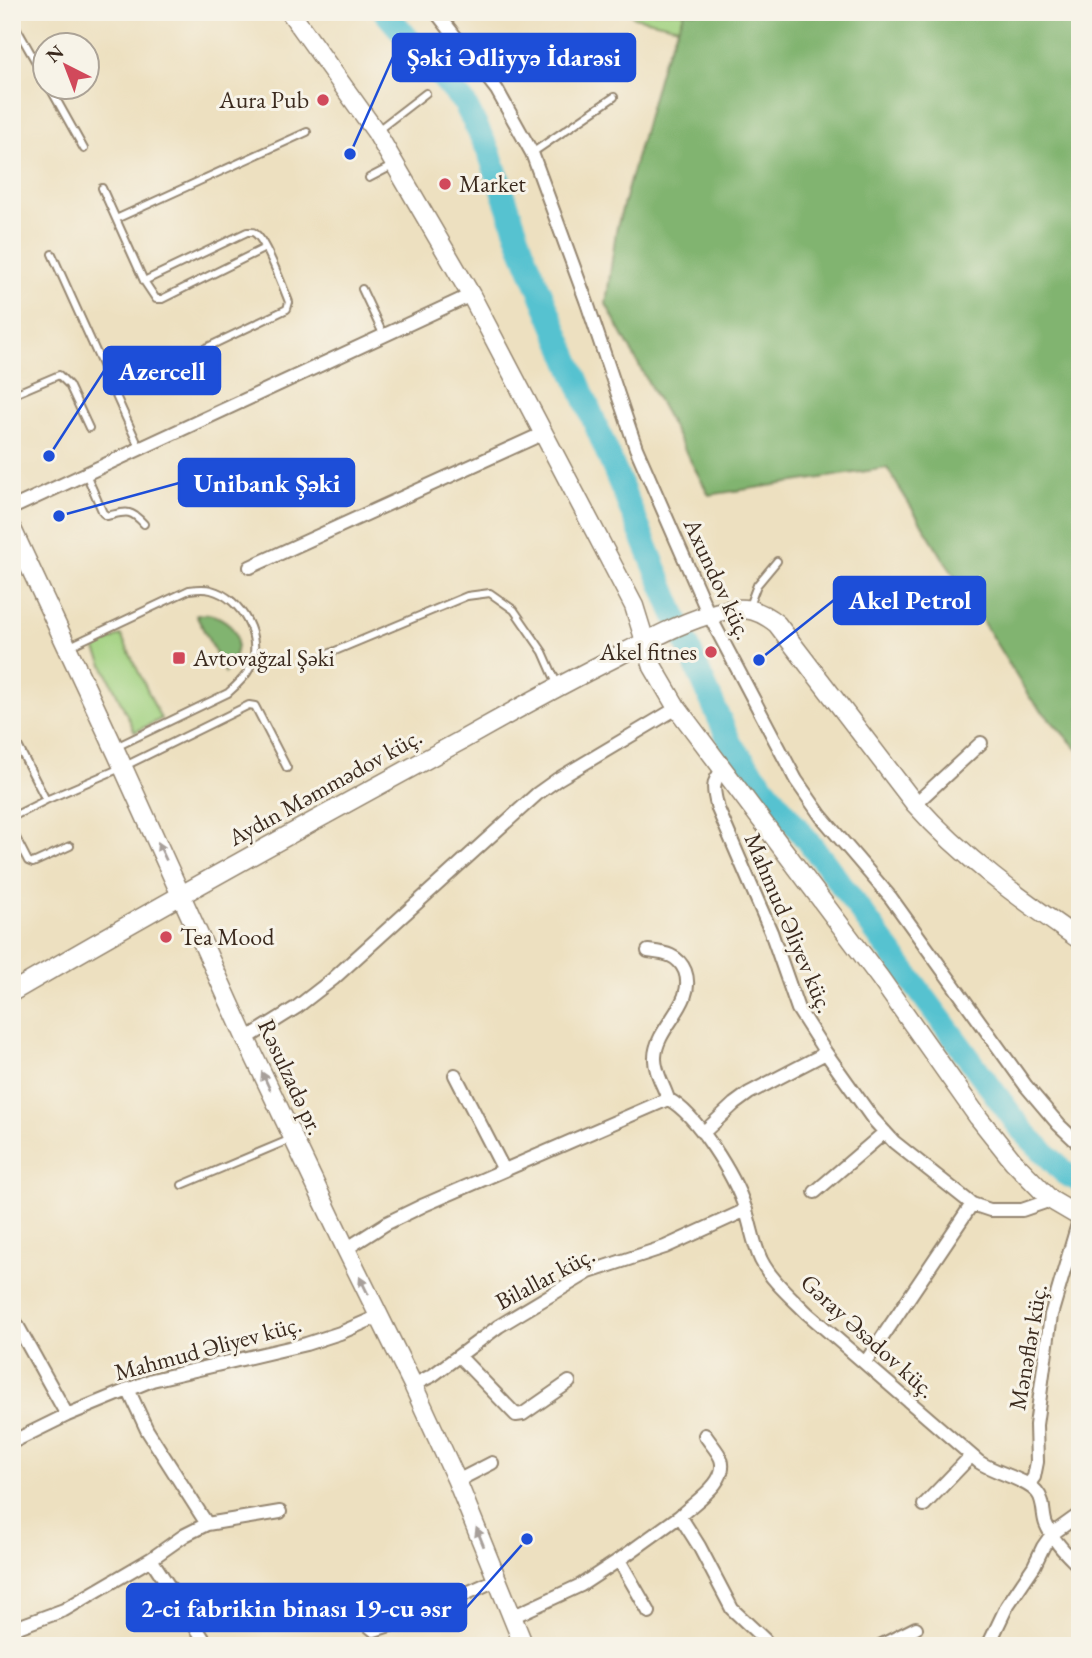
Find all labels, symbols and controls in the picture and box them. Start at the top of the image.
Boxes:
north arrow [32,32,102,102]
callout: Şəki Ədliyyə İdarəsi [393,34,635,81]
text: N [41,39,70,68]
text: Şəki Ədliyyə İdarəsi [407,40,621,74]
place label: Aura Pub [218,84,309,115]
marker: Aura Pub [315,92,331,108]
place label: Market [459,168,526,199]
marker: Market [437,176,453,192]
callout: Azercell [104,347,220,394]
text: Azercell [117,354,206,388]
callout: Unibank Şəki [179,459,354,506]
text: Unibank Şəki [194,466,341,500]
street label: Axundov küç. [676,512,760,644]
callout: Akel Petrol [834,577,985,624]
text: Akel Petrol [848,583,971,617]
place label: Akel fitnes [598,636,697,667]
place label: Avtovağzal Şəki [192,642,335,673]
marker: Akel fitnes [703,644,719,660]
marker: Avtovağzal Şəki [171,650,187,666]
street label: Aydın Məmmədov küç. [221,720,427,853]
street label: Mahmud Əliyev küç. [738,828,841,1018]
one-way arrow [156,841,167,862]
place label: Tea Mood [180,921,275,952]
marker: Tea Mood [158,929,174,945]
street label: Rəsulzadə pr. [251,1014,332,1140]
one-way arrow [260,1071,272,1091]
street label: Bilallar küç. [490,1238,600,1317]
street label: Gəray Əsədov küç. [794,1267,942,1405]
one-way arrow [359,1276,370,1296]
street label: Mənəflər küç. [1001,1281,1054,1413]
street label: Mahmud Əliyev küç. [111,1308,305,1387]
one-way arrow [475,1526,486,1547]
callout: 2-ci fabrikin binası 19-cu əsr [127,1584,466,1631]
text: 2-ci fabrikin binası 19-cu əsr [140,1591,452,1625]

